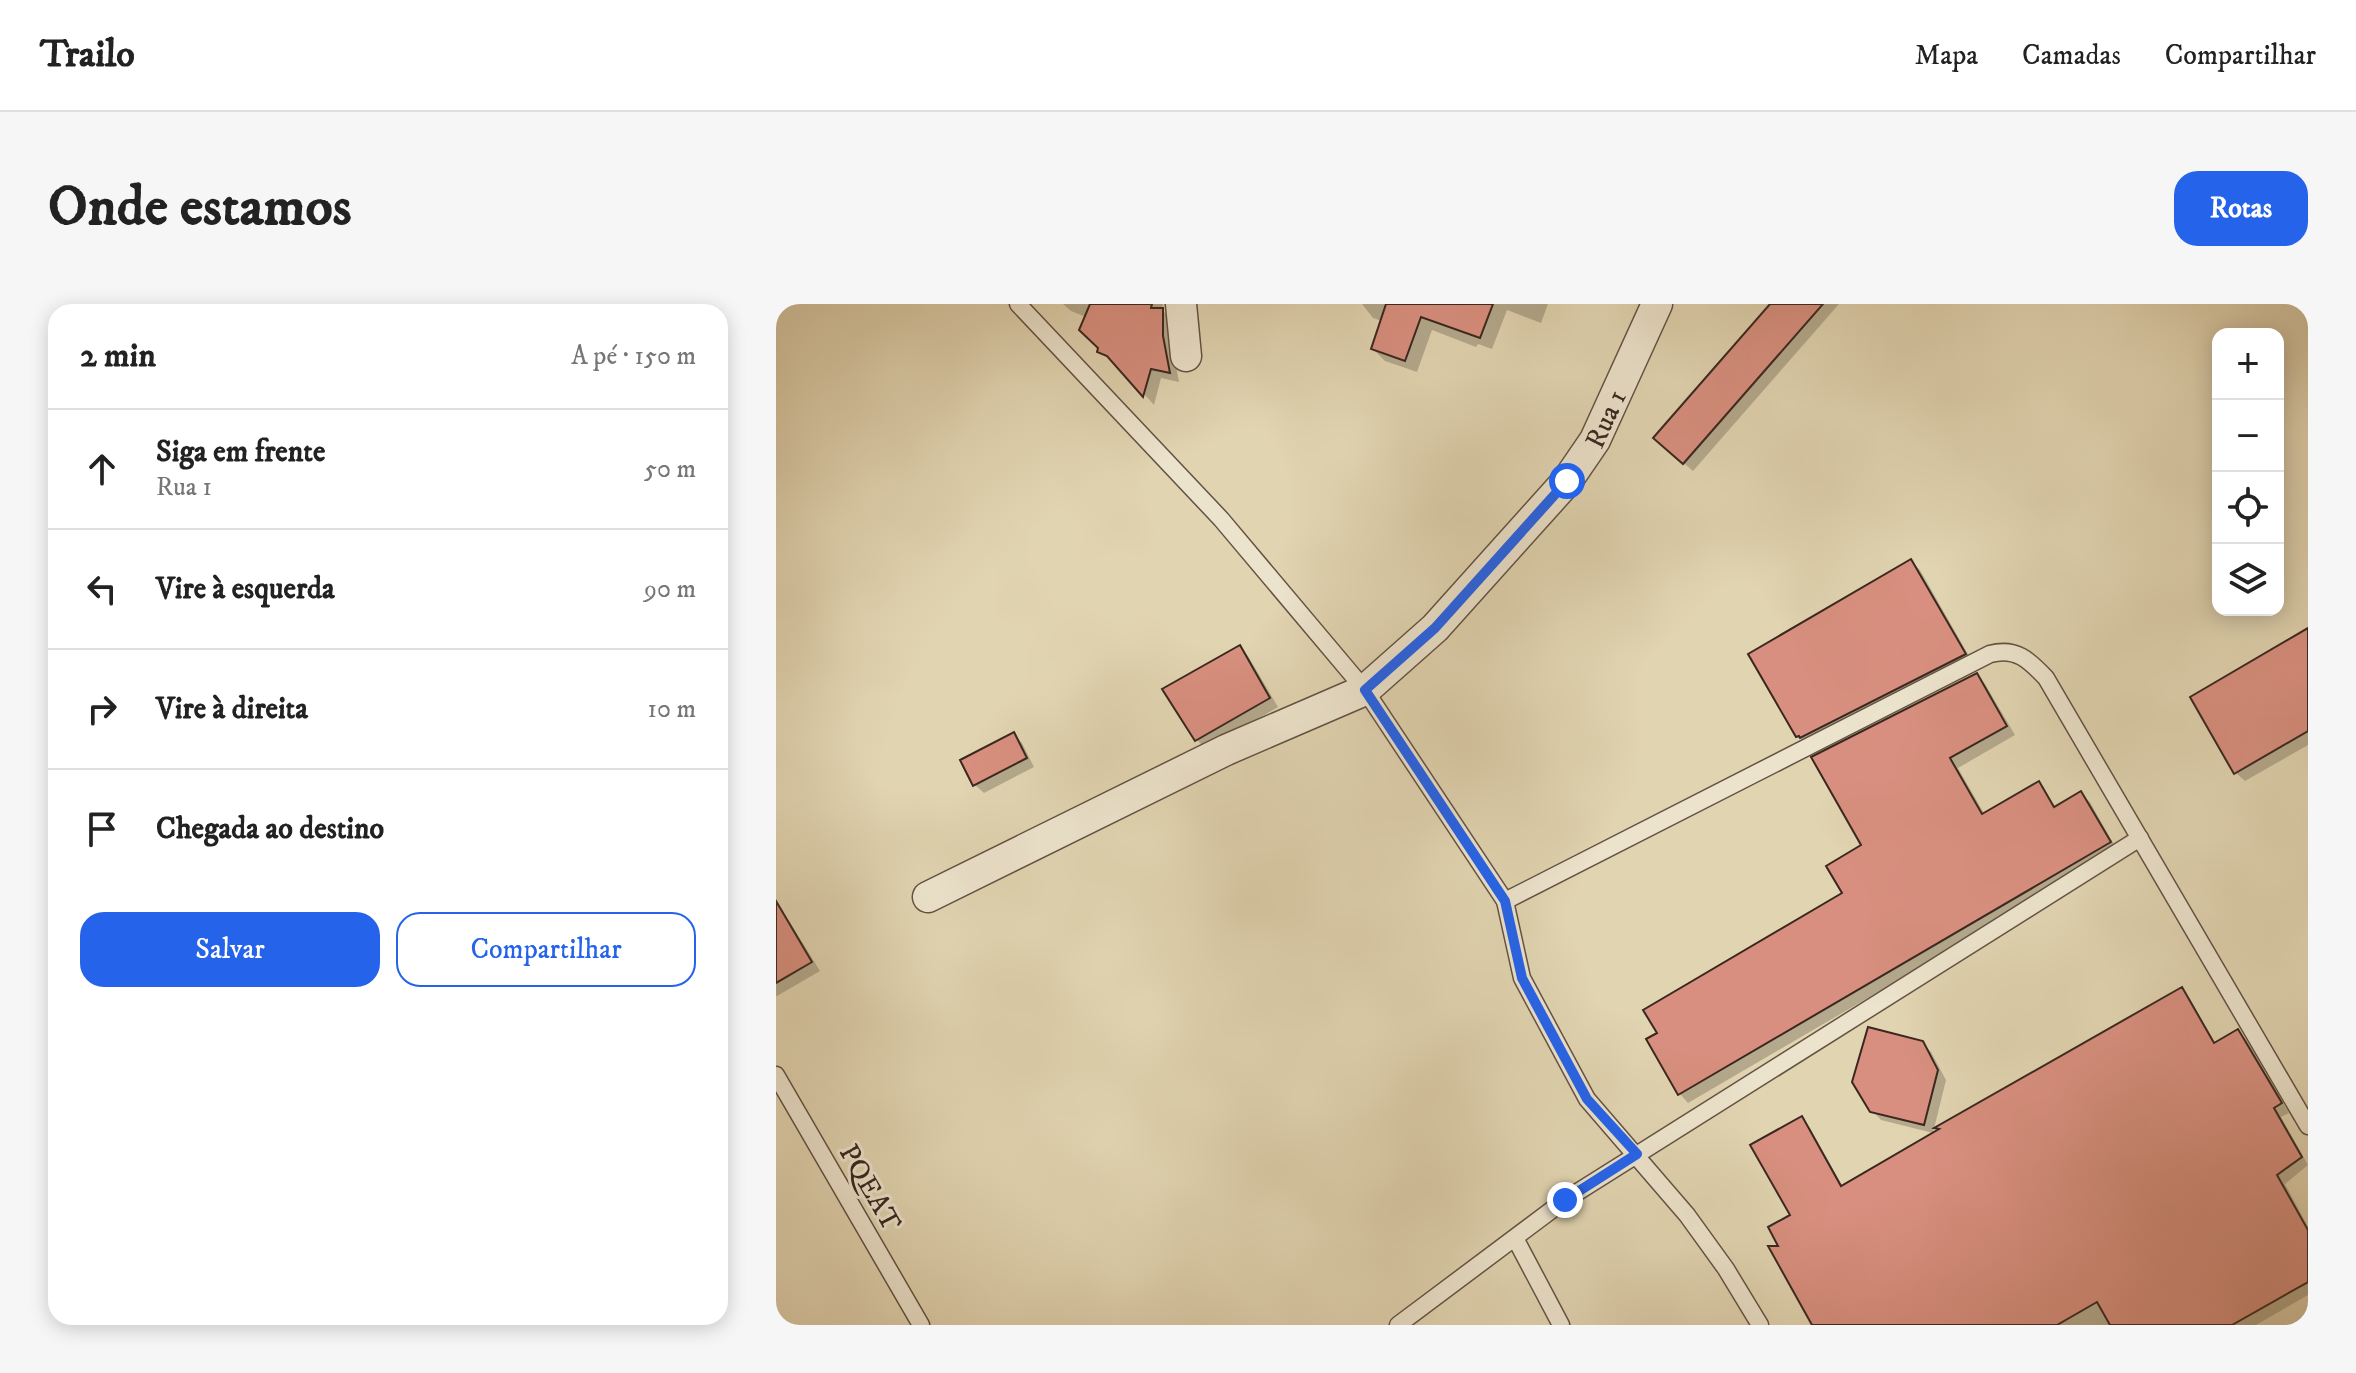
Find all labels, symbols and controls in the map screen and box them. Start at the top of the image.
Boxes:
text: Trailo [40,31,135,79]
text: Mapa [1915,38,1978,73]
text: Camadas [2022,38,2121,73]
text: Compartilhar [2165,38,2316,73]
button: Rotas [2174,171,2308,246]
text: Onde estamos [48,173,351,243]
map controls [2212,328,2284,616]
button: + [2212,328,2284,400]
text: 2 min [80,335,156,377]
text: A pé · 150 m [571,340,696,373]
street label: Rua 1 [1578,384,1635,454]
button: − [2212,400,2284,472]
text: Siga em frente [156,434,325,471]
icon: ahead [80,447,124,491]
text: 50 m [644,453,696,486]
route start [1549,463,1585,499]
text: Rua 1 [156,471,212,504]
button: locate [2212,472,2284,544]
button: layers [2212,544,2284,616]
icon: left [80,567,124,611]
text: Vire à esquerda [156,571,335,608]
text: 90 m [644,573,696,606]
icon: right [80,687,124,731]
text: Vire à direita [156,691,308,728]
text: 10 m [647,693,696,726]
icon: arrive [80,807,124,851]
text: Chegada ao destino [156,811,384,848]
button: Salvar [80,912,380,987]
button: Compartilhar [396,912,696,987]
street label: PQEAT [831,1138,909,1238]
route end [1547,1182,1583,1218]

